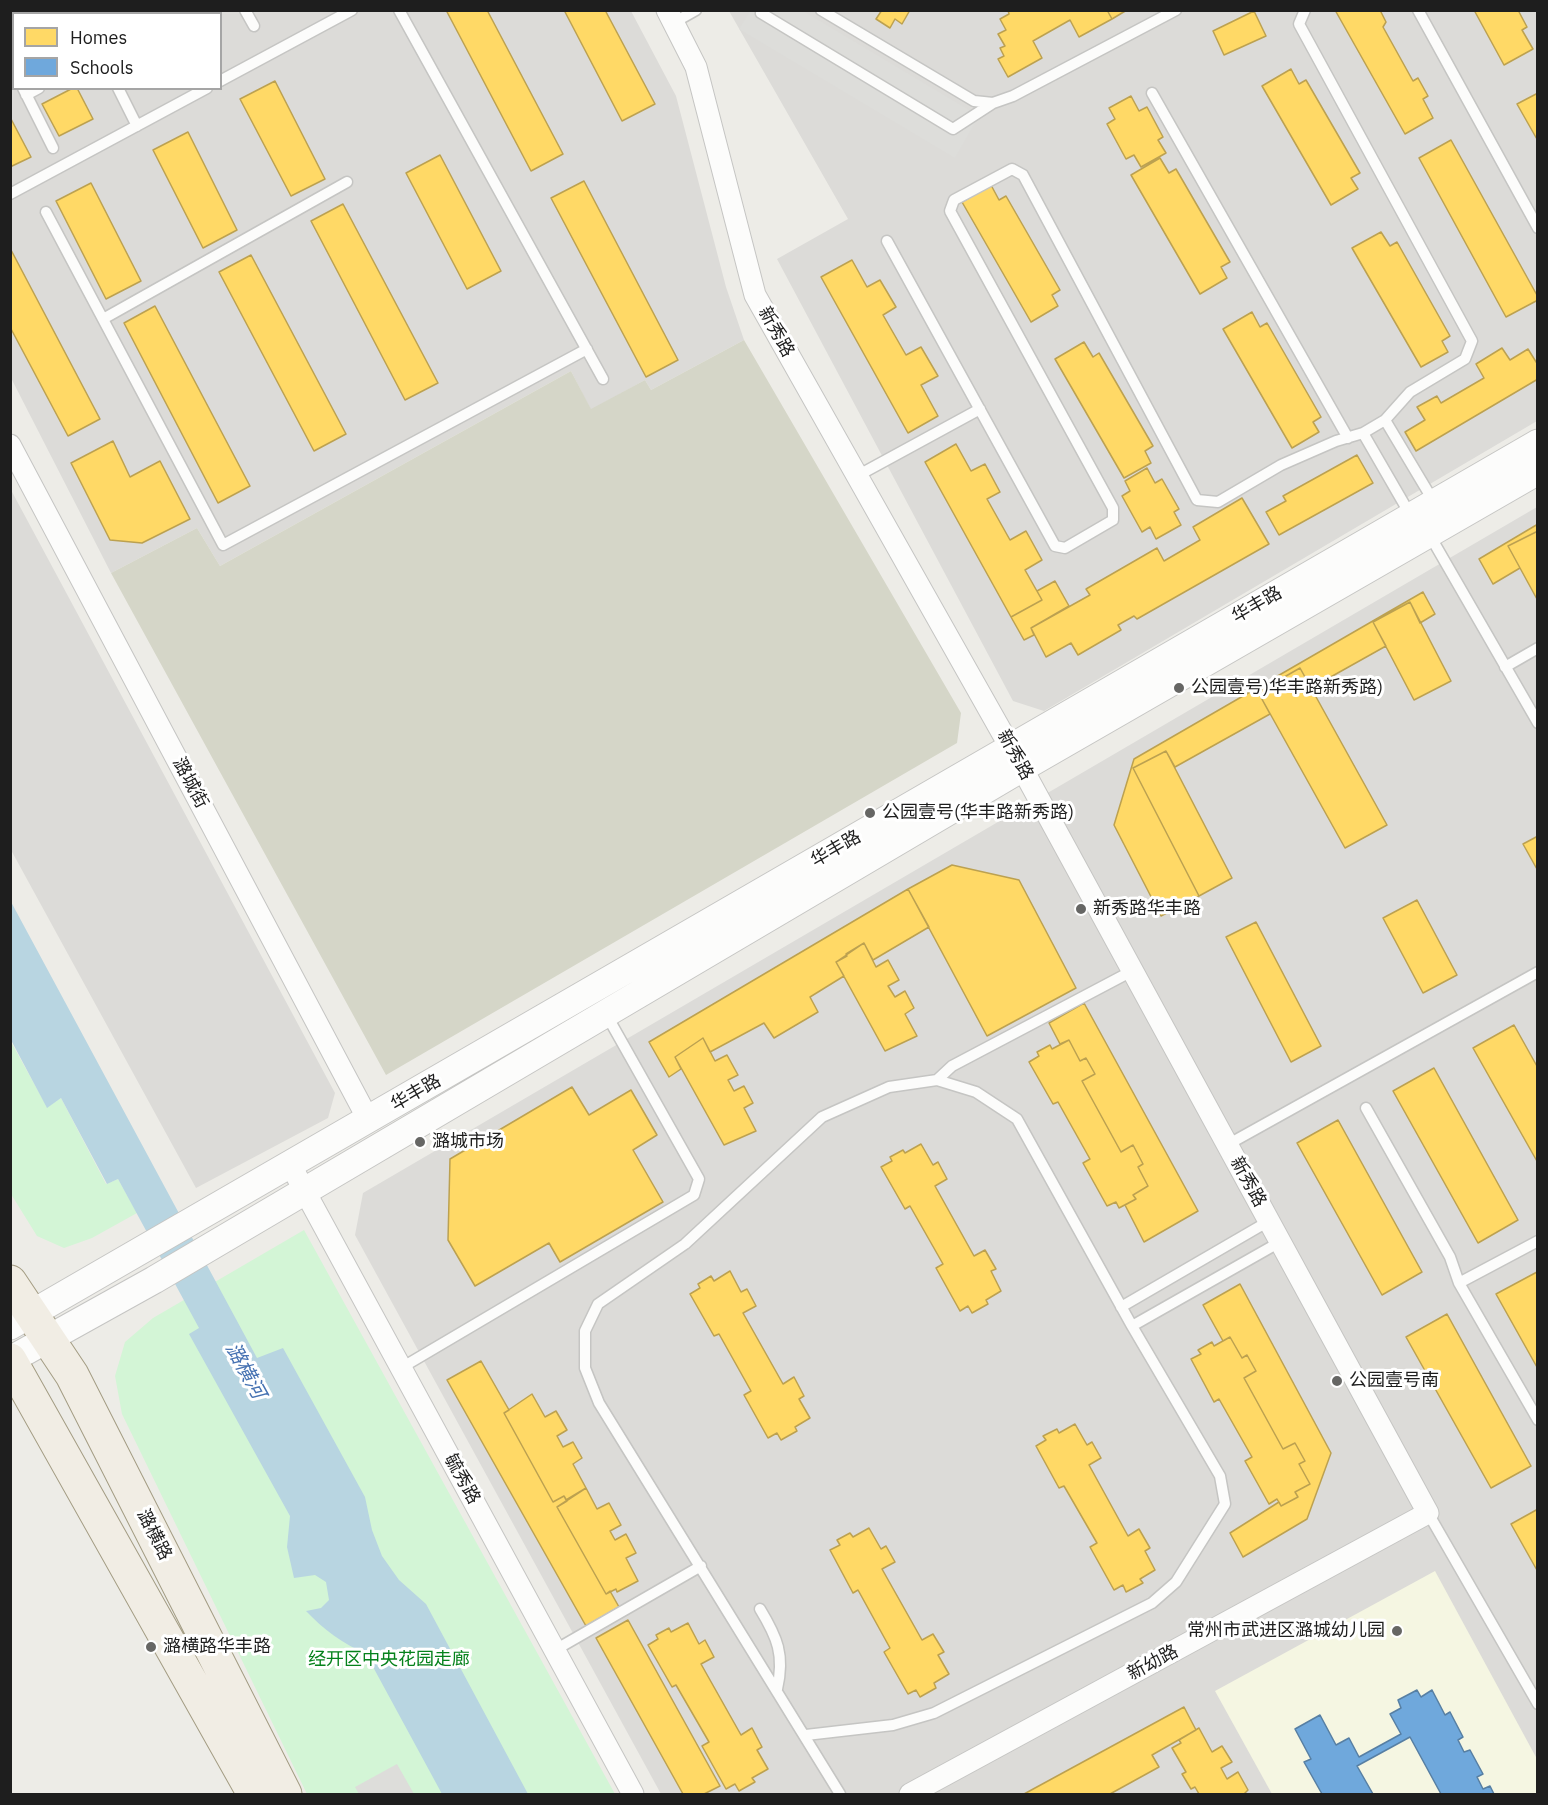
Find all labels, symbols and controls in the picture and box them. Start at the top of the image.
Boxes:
legend [12,12,222,90]
text: Homes [70,26,127,49]
text: Schools [70,56,134,79]
street label: 新秀路 [753,303,799,361]
street label: 华丰路 [1228,582,1286,628]
place label: 公园壹号)华丰路新秀路) [1191,677,1383,699]
marker: 公园壹号)华丰路新秀路) [1172,681,1186,695]
street label: 新秀路 [992,726,1038,784]
street label: 潞城街 [168,754,212,812]
place label: 公园壹号(华丰路新秀路) [882,802,1074,824]
marker: 公园壹号(华丰路新秀路) [863,806,877,820]
street label: 华丰路 [807,826,865,872]
place label: 新秀路华丰路 [1093,898,1201,920]
marker: 新秀路华丰路 [1074,902,1088,916]
street label: 华丰路 [387,1070,445,1116]
place label: 潞城市场 [432,1131,504,1153]
marker: 潞城市场 [413,1135,427,1149]
street label: 新秀路 [1225,1153,1271,1211]
water label: 潞横河 [220,1339,270,1403]
place label: 公园壹号南 [1349,1370,1439,1392]
marker: 公园壹号南 [1330,1374,1344,1388]
street label: 毓秀路 [439,1450,485,1508]
street label: 潞横路 [132,1506,176,1564]
place label: 常州市武进区潞城幼儿园 [1187,1620,1385,1642]
marker: 常州市武进区潞城幼儿园 [1390,1624,1404,1638]
place label: 潞横路华丰路 [163,1636,271,1658]
marker: 潞横路华丰路 [144,1640,158,1654]
street label: 新幼路 [1124,1641,1182,1685]
park label: 经开区中央花园走廊 [308,1649,470,1671]

